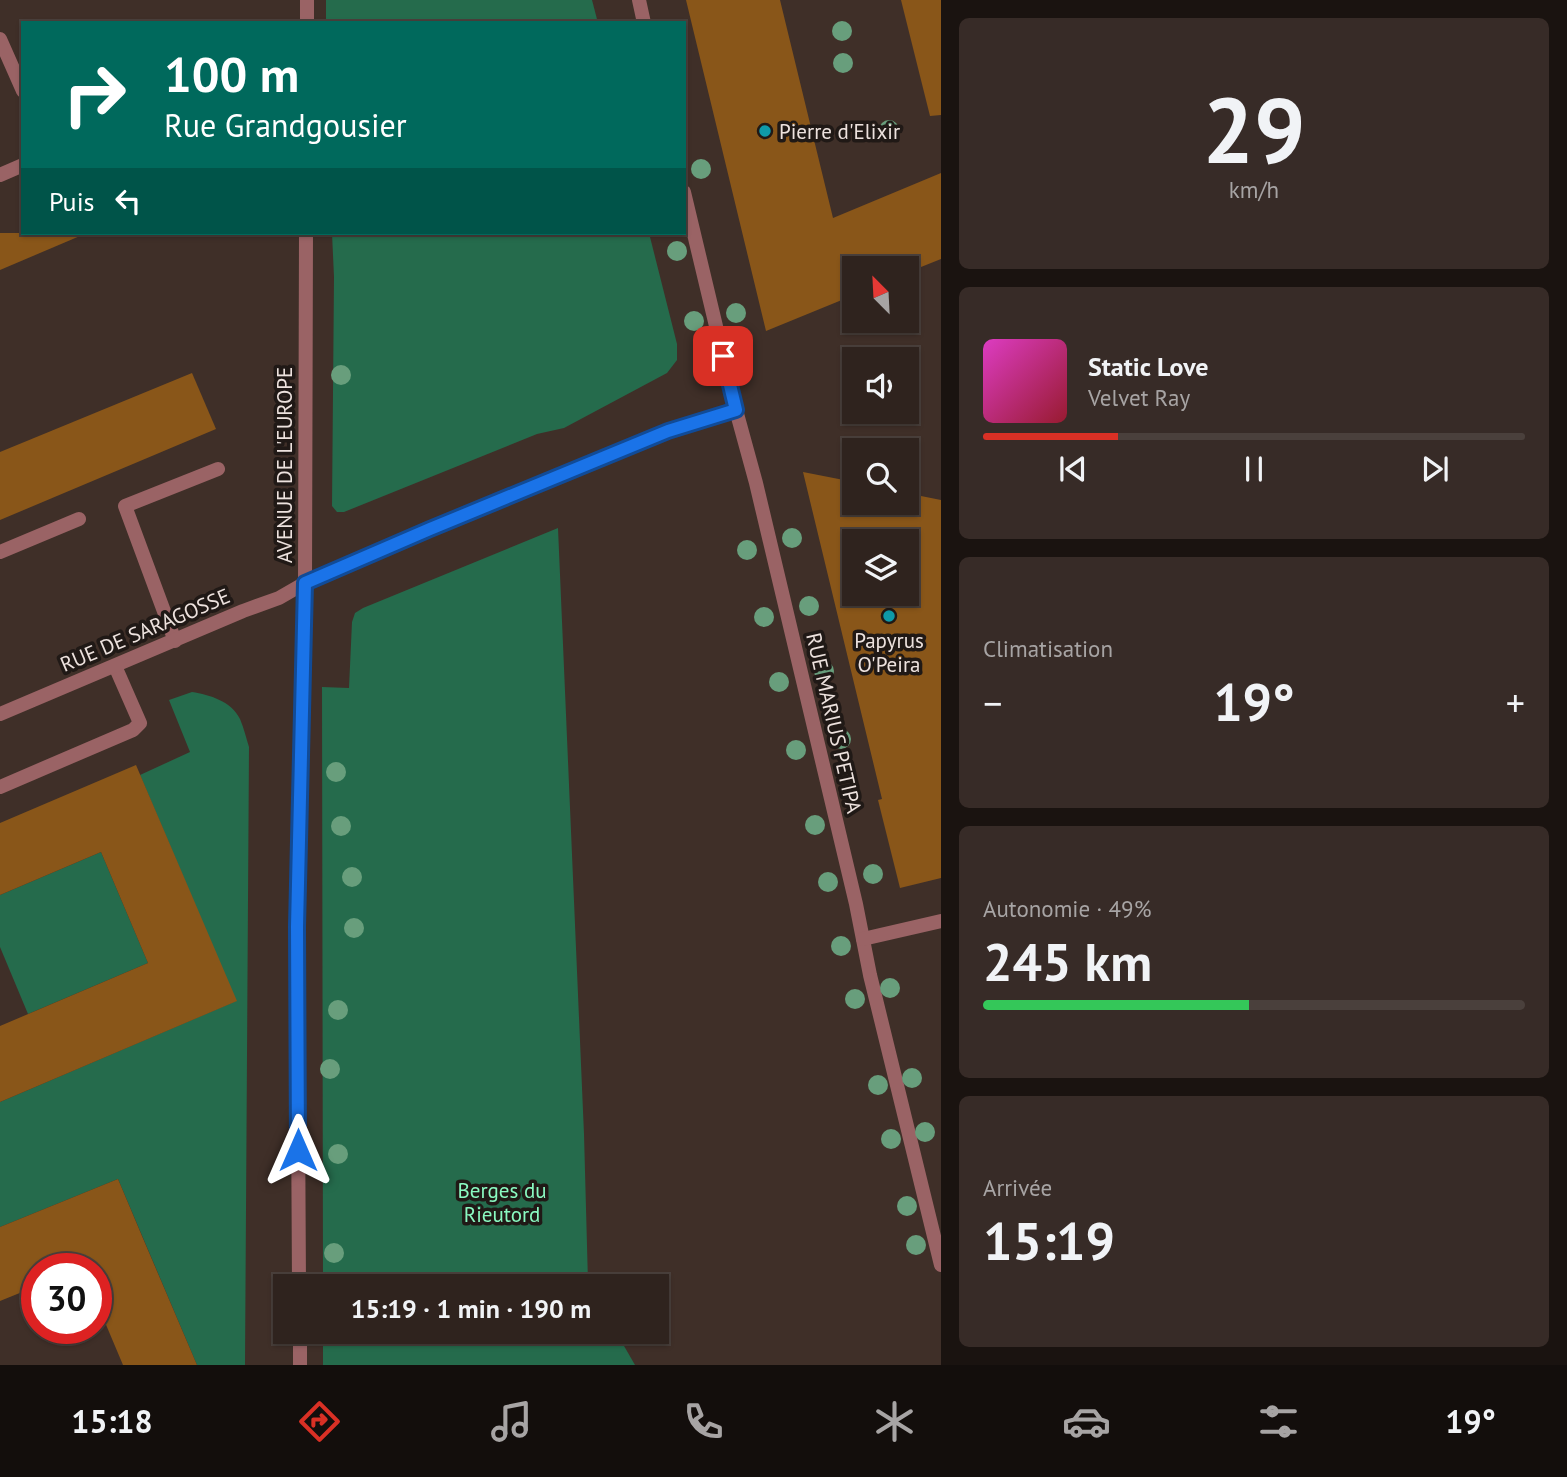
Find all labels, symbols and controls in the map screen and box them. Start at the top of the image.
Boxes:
text: 100 m [164,42,299,106]
icon: right [49,49,140,140]
text: 29 [1202,70,1306,188]
text: Rue Grandgousier [164,104,407,146]
place label: Pierre d'Elixir [779,118,900,145]
marker: Pierre d'Elixir [757,123,773,139]
text: km/h [1229,175,1279,204]
icon: left [109,182,147,220]
text: Puis [49,185,95,218]
north arrow [842,256,919,332]
map controls [842,256,919,606]
pin [693,326,753,386]
icon: arrive [704,337,742,375]
button: sound [842,347,919,424]
text: Static Love [1088,350,1209,383]
street label: AVENUE DE L'EUROPE [271,367,298,563]
text: Velvet Ray [1088,383,1190,412]
button: search [842,438,919,515]
icon: previous [1054,450,1092,488]
icon: pause [1235,450,1273,488]
icon: next [1416,450,1454,488]
button: layers [842,529,919,606]
street label: RUE DE SARAGOSSE [56,582,234,678]
marker: Papyrus O'Peira [881,608,897,624]
place label: Papyrus O'Peira [854,627,924,678]
street label: RUE MARIUS PETIPA [800,630,868,817]
text: Climatisation [983,634,1113,663]
text: 19° [1213,668,1295,735]
text: − [983,678,1002,727]
text: + [1506,678,1525,727]
text: Autonomie · 49% [983,894,1151,923]
text: 245 km [983,928,1152,995]
position arrow [261,1113,335,1187]
text: Arrivée [983,1173,1052,1202]
park label: Berges du Rieutord [457,1177,547,1228]
text: 15:19 [983,1207,1115,1274]
speed limit sign: 30 [21,1253,112,1344]
text: 15:19 · 1 min · 190 m [351,1292,591,1325]
icon: directions [295,1397,344,1446]
icon: music [487,1397,536,1446]
icon: phone [679,1397,728,1446]
icon: climate [870,1397,919,1446]
icon: car [1062,1397,1111,1446]
icon: filters [1254,1397,1303,1446]
text: 15:18 [71,1400,153,1442]
text: 19° [1445,1400,1496,1442]

